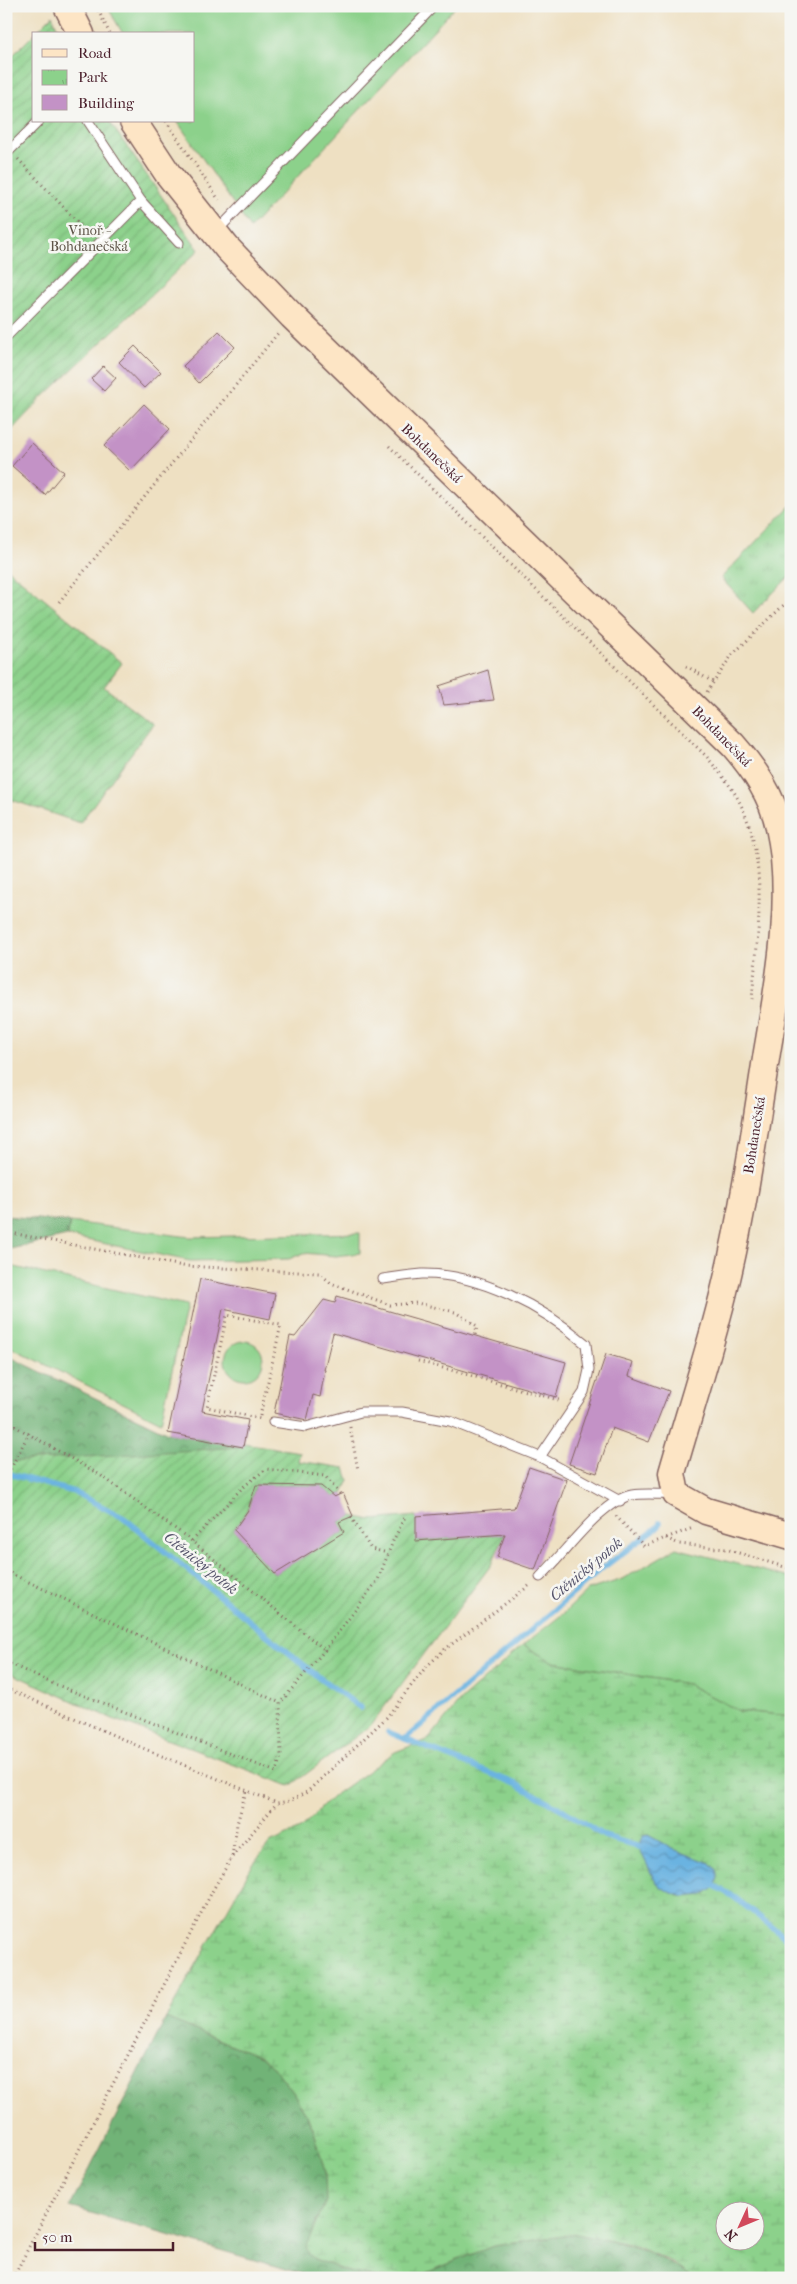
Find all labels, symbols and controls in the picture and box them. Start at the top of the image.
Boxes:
legend [32,32,195,122]
text: Road [78,44,112,62]
text: Park [78,68,108,86]
text: Building [78,94,135,112]
park label: Vinoř - Bohdanečská [50,222,129,255]
street label: Bohdanečská [398,420,466,487]
street label: Bohdanečská [688,702,755,771]
street label: Bohdanečská [740,1095,769,1175]
water label: Ctěnický potok [161,1528,241,1598]
water label: Ctěnický potok [546,1533,626,1605]
north arrow [714,2202,764,2252]
scale bar [35,2219,172,2251]
text: N [721,2225,741,2244]
text: 50 m [42,2228,73,2246]

